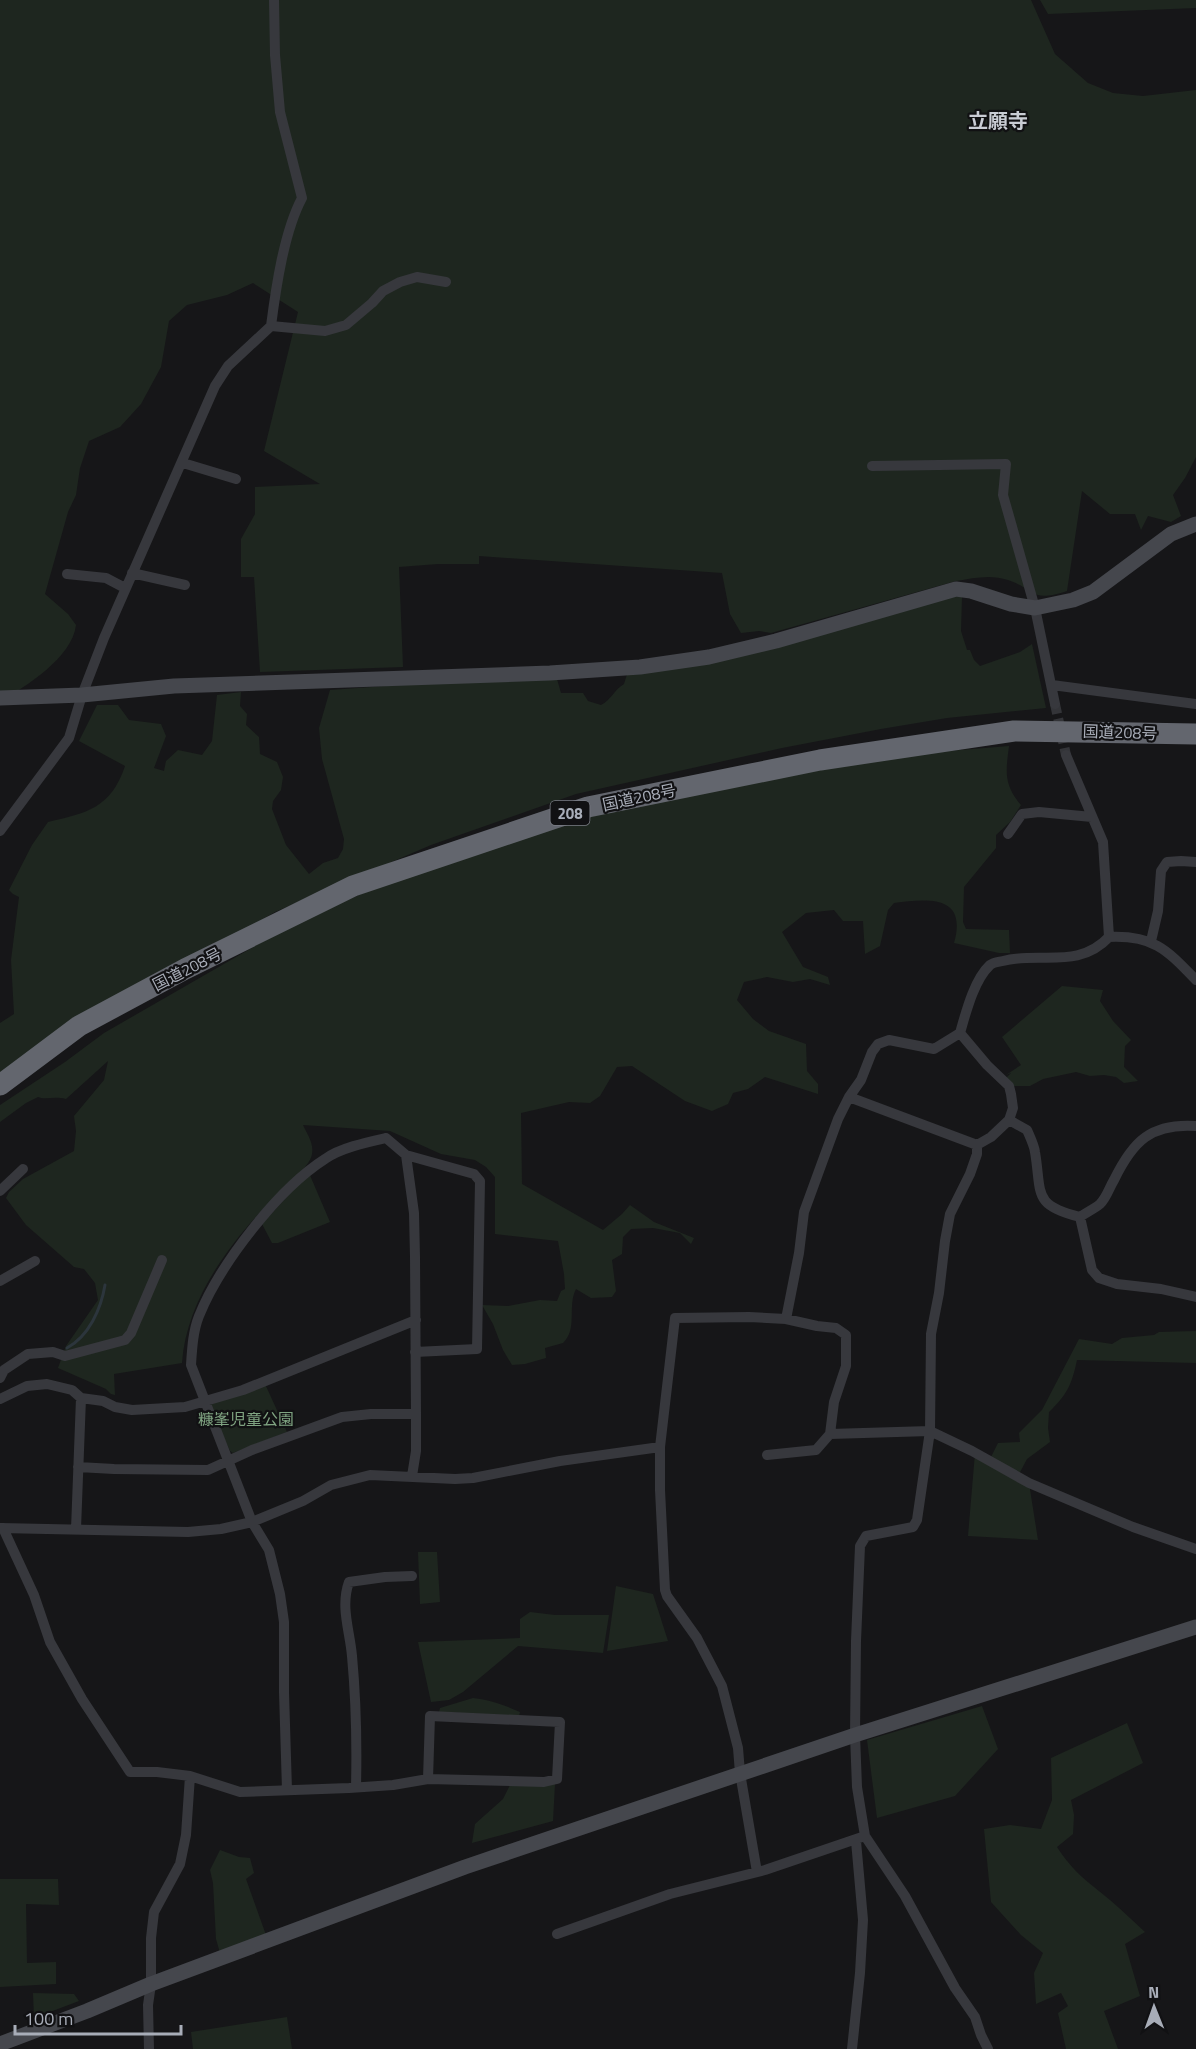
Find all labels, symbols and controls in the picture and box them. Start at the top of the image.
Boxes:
district label: 立願寺 [968,105,1028,136]
street label: 国道208号 [1082,719,1158,745]
street label: 国道208号 [600,777,678,817]
road number: 208 [550,801,590,825]
street label: 国道208号 [148,941,226,997]
park label: 糠峯児童公園 [198,1407,294,1431]
north arrow [1124,1977,1184,2037]
text: N [1148,1980,1159,2004]
scale bar [15,1998,182,2036]
text: 100 m [24,2005,73,2032]

